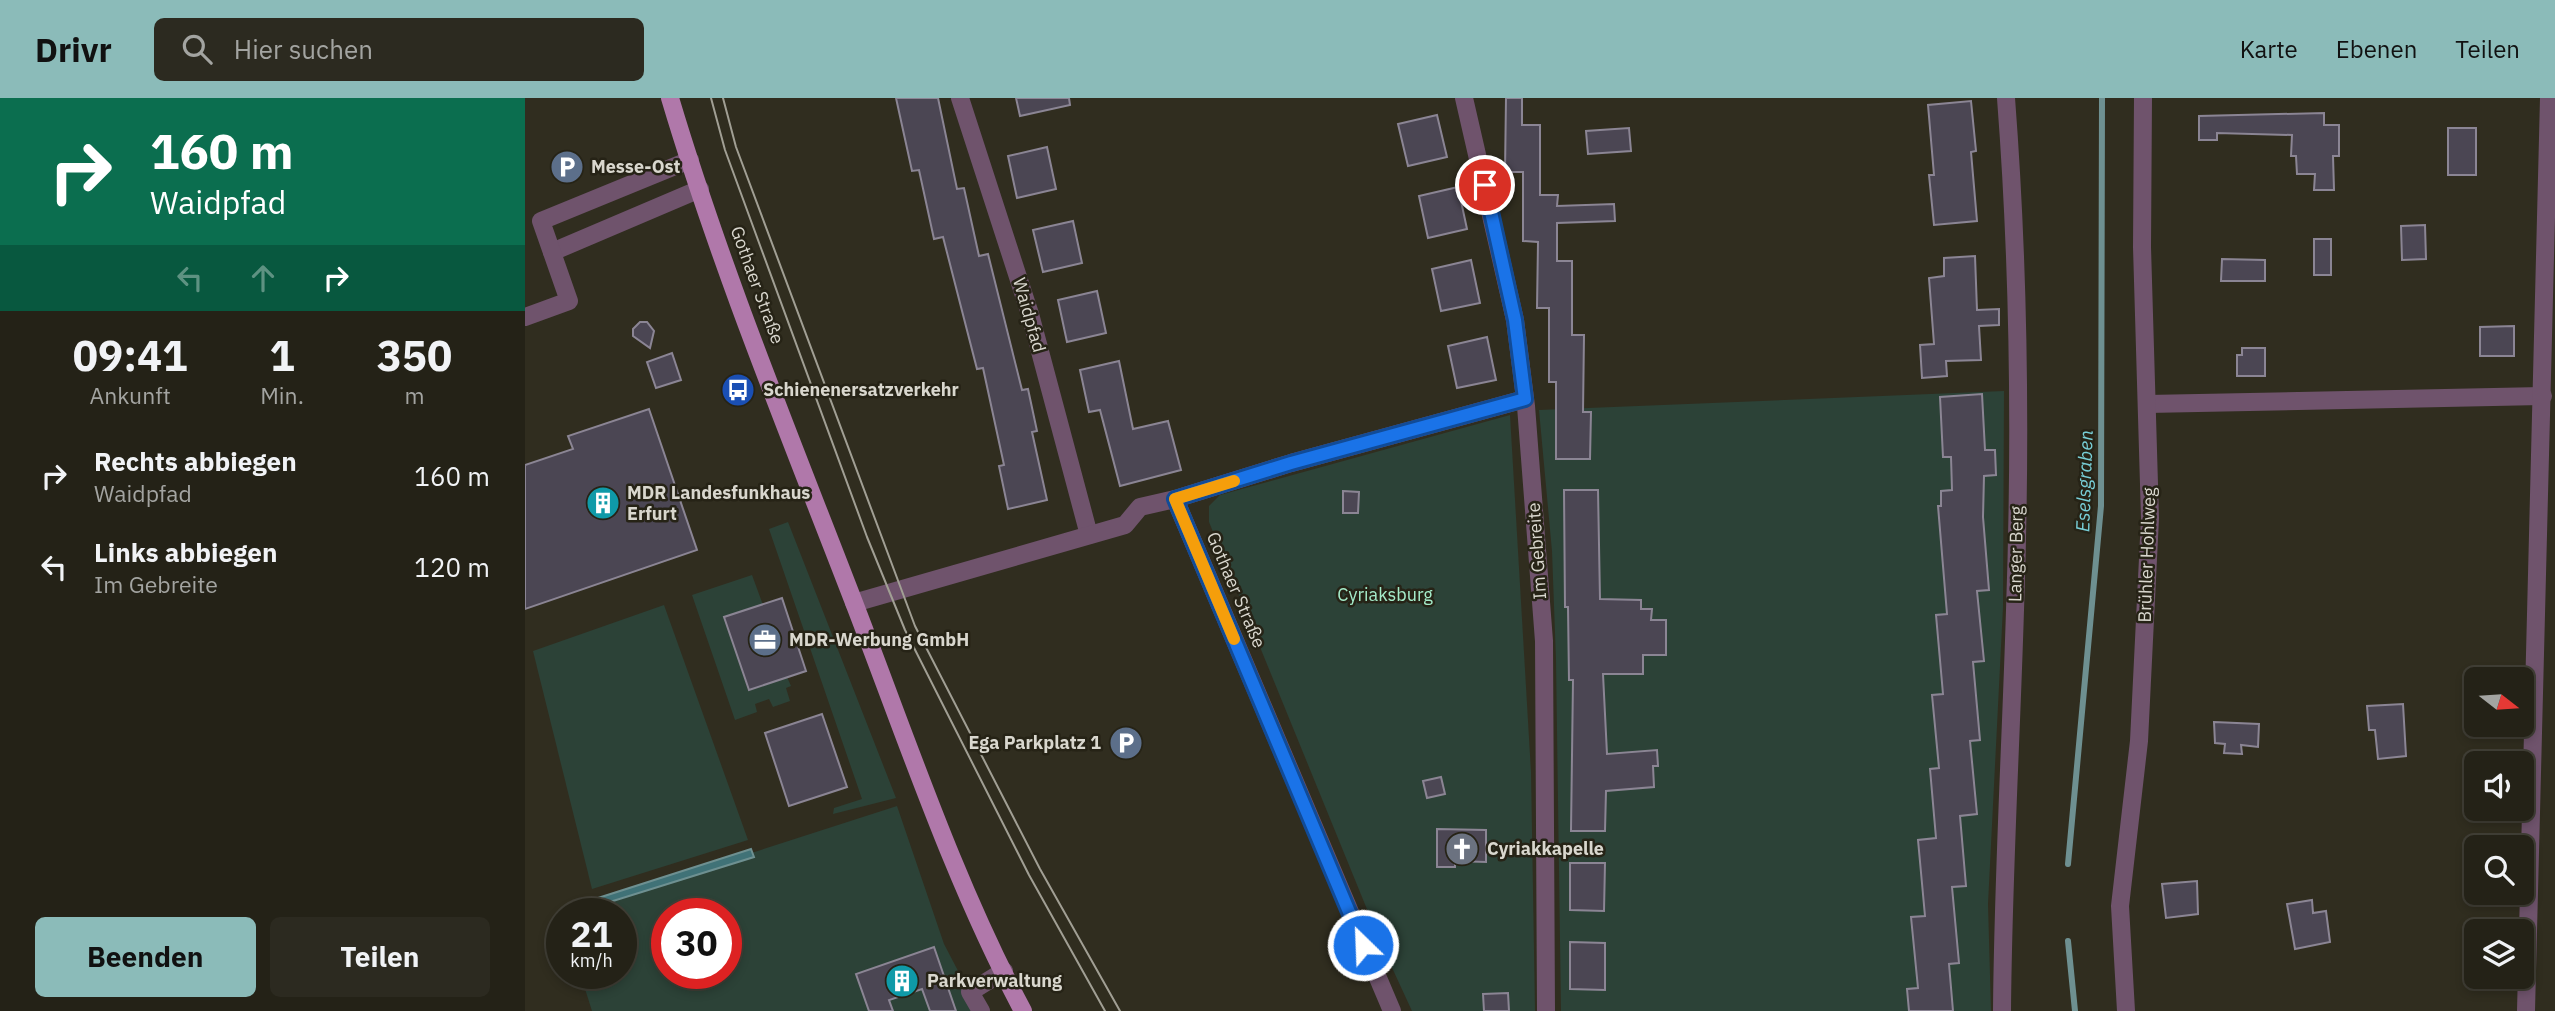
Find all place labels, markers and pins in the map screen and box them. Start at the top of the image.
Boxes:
parking icon: Messe-Ost [548,148,586,186]
place label: Messe-Ost [591,155,680,178]
pin [1455,155,1515,215]
bus stop icon: Schienenersatzverkehr [719,371,757,409]
place label: Schienenersatzverkehr [763,378,959,401]
place label: MDR Landesfunkhaus Erfurt [627,481,810,525]
building icon: MDR Landesfunkhaus Erfurt [584,484,622,522]
office icon: MDR-Werbung GmbH [746,621,784,659]
place label: MDR-Werbung GmbH [789,628,969,651]
parking icon: Ega Parkplatz 1 [1107,724,1145,762]
place label: Ega Parkplatz 1 [969,731,1101,754]
church icon: Cyriakkapelle [1443,830,1481,868]
place label: Cyriakkapelle [1487,837,1604,860]
building icon: Parkverwaltung [883,962,921,1000]
place label: Parkverwaltung [927,969,1062,992]

